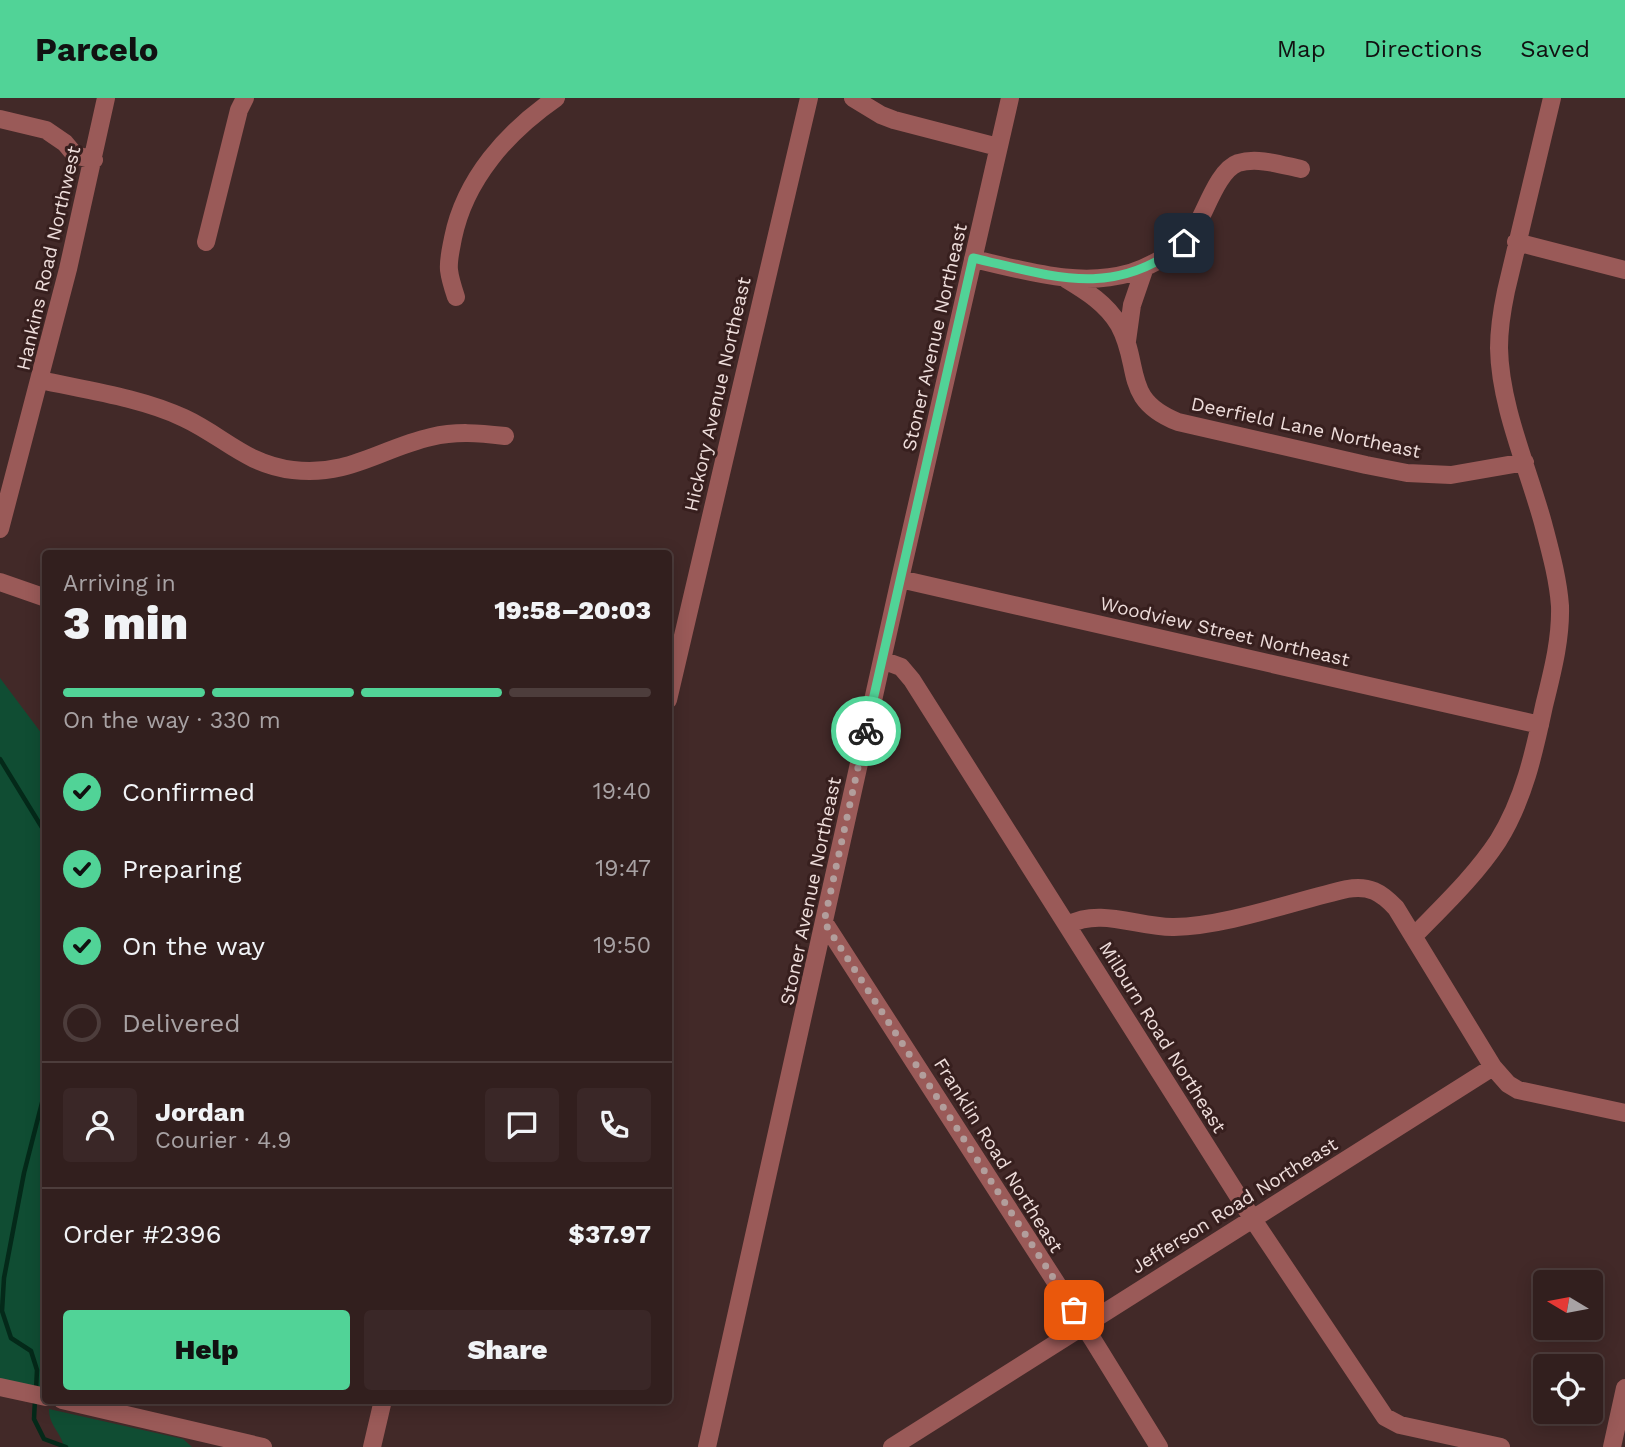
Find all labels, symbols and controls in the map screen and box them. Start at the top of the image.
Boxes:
text: Parcelo [35,30,159,69]
text: Map [1277,35,1326,63]
text: Directions [1364,35,1482,63]
text: Saved [1520,35,1590,63]
street label: Hankins Road Northwest [11,144,86,373]
pin [1154,213,1214,273]
street label: Stoner Avenue Northeast [897,221,972,453]
icon: home [1165,224,1203,262]
street label: Hickory Avenue Northeast [679,275,756,514]
street label: Deerfield Lane Northeast [1189,392,1423,463]
text: Arriving in [63,570,176,597]
street label: Woodview Street Northeast [1098,592,1352,671]
text: 19:58–20:03 [494,595,651,625]
text: 3 min [63,596,188,650]
courier [831,696,901,766]
text: On the way · 330 m [63,707,281,734]
icon: bike [847,712,885,750]
icon: check [63,773,101,811]
street label: Stoner Avenue Northeast [775,775,846,1007]
text: Confirmed [122,777,255,807]
text: 19:40 [593,778,651,805]
icon: check [63,850,101,888]
text: Preparing [122,854,242,884]
text: 19:47 [595,855,651,882]
icon: check [63,927,101,965]
text: On the way [122,931,265,961]
text: 19:50 [593,932,651,959]
street label: Milburn Road Northeast [1094,937,1231,1137]
text: Delivered [122,1008,241,1038]
street label: Franklin Road Northeast [929,1054,1068,1257]
button: person [63,1088,137,1162]
button: chat [485,1088,559,1162]
button: phone [577,1088,651,1162]
text: Jordan [155,1097,245,1127]
text: Courier · 4.9 [155,1127,291,1154]
street label: Jefferson Road Northeast [1127,1132,1342,1278]
text: Order #2396 [63,1219,221,1249]
text: $37.97 [568,1219,651,1249]
north arrow [1533,1270,1603,1340]
map controls [1533,1270,1603,1424]
pin [1044,1280,1104,1340]
icon: bag [1055,1291,1093,1329]
button: Help [63,1310,350,1390]
button: Share [364,1310,651,1390]
button: locate [1533,1354,1603,1424]

